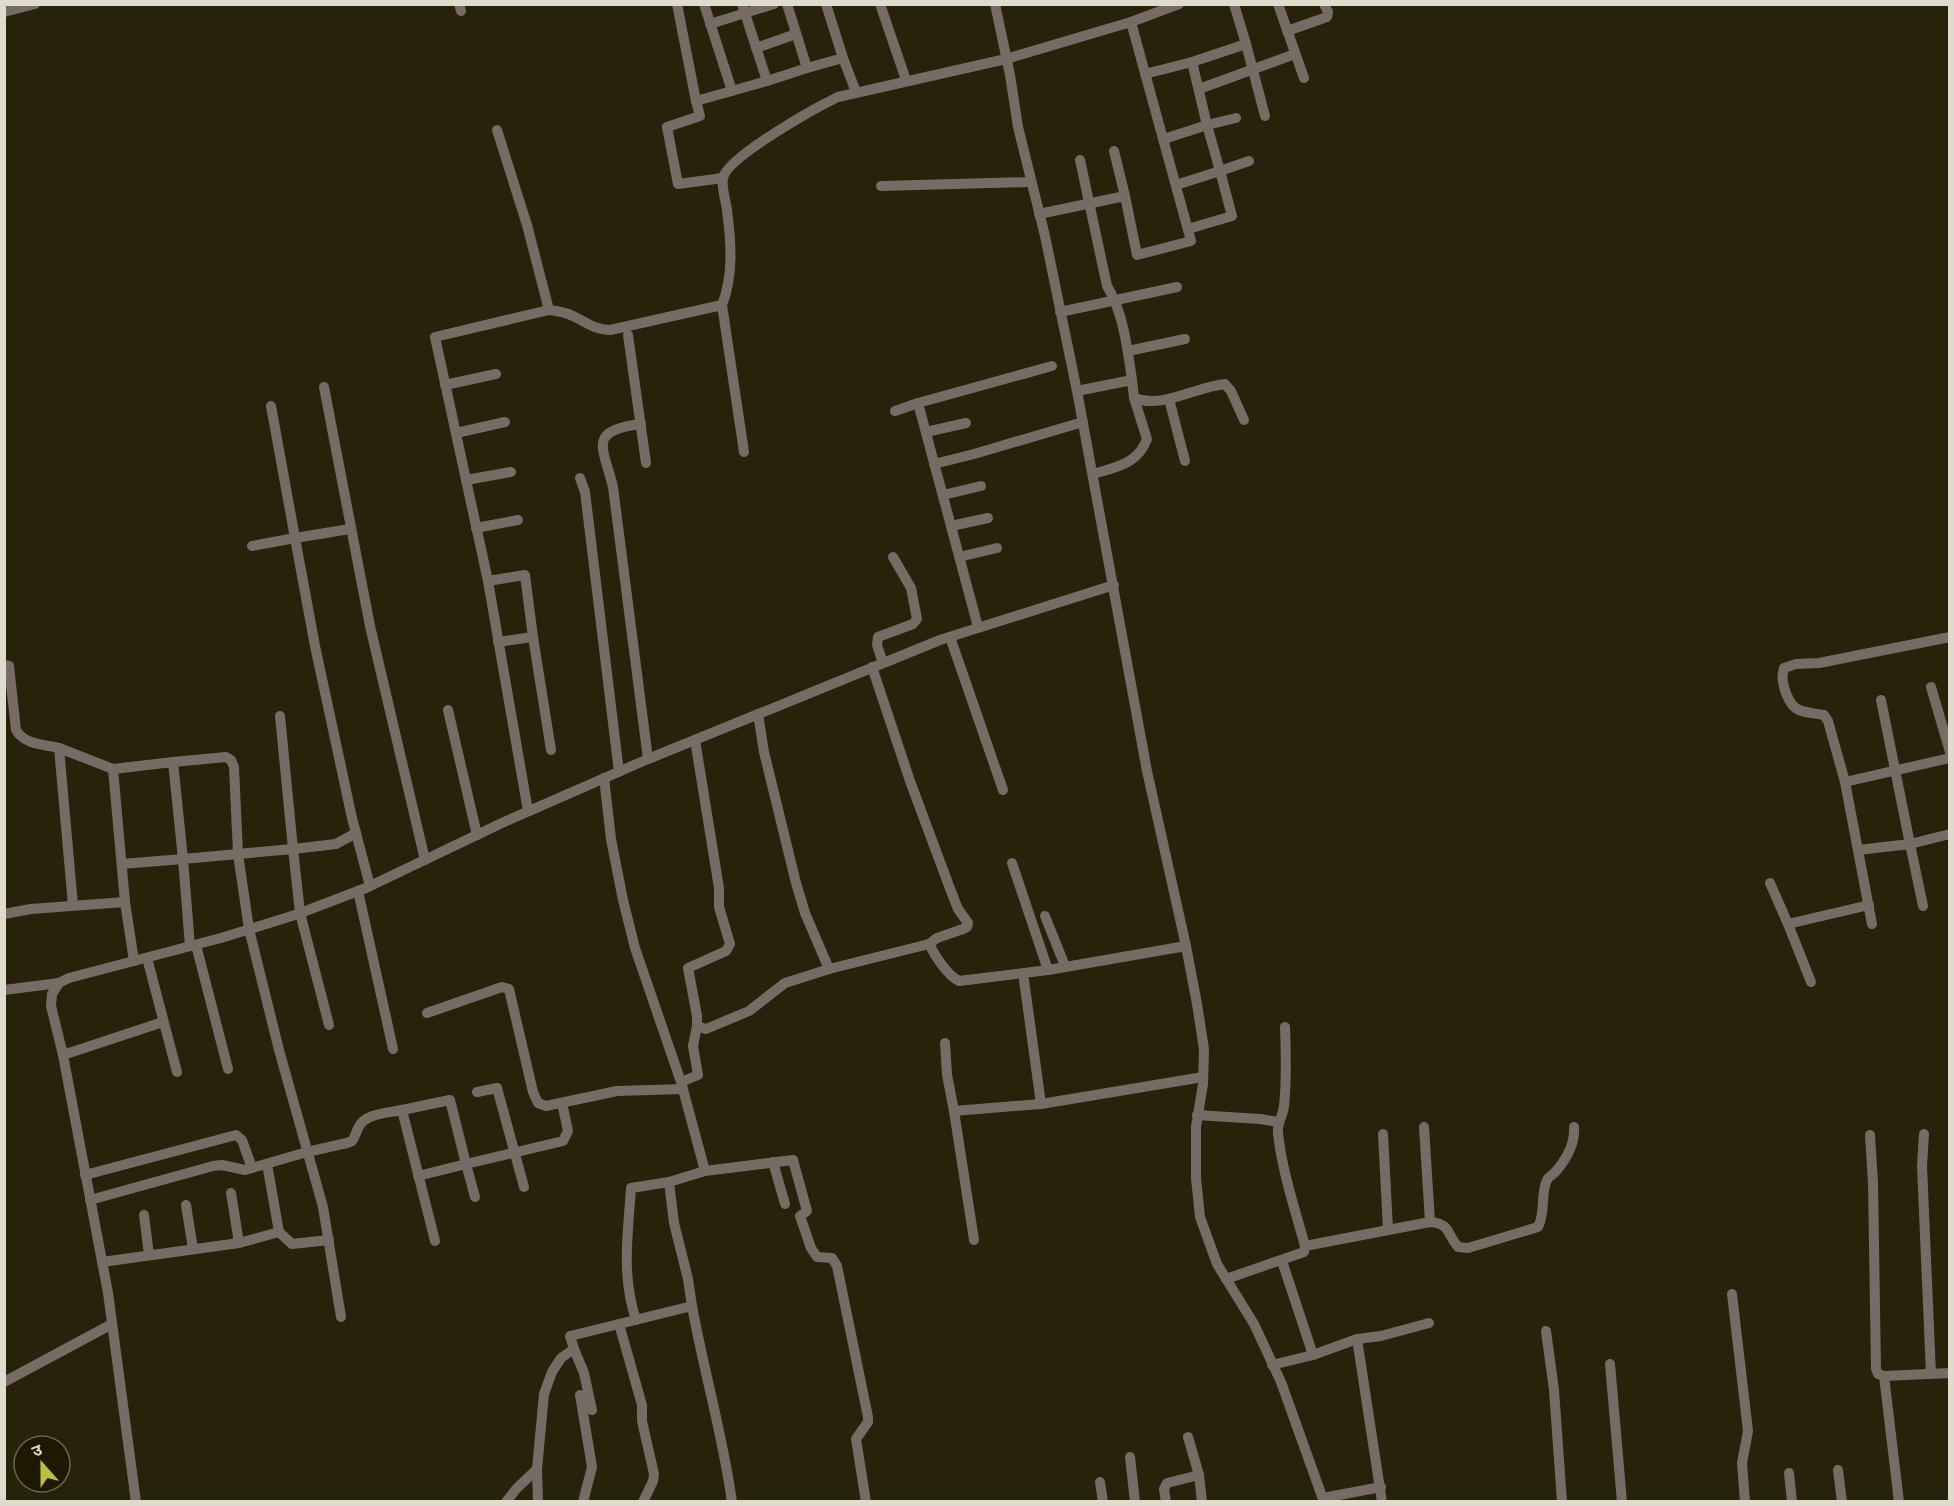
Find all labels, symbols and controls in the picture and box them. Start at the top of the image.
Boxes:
north arrow [12,1434,72,1494]
text: उ [29,1439,45,1461]

